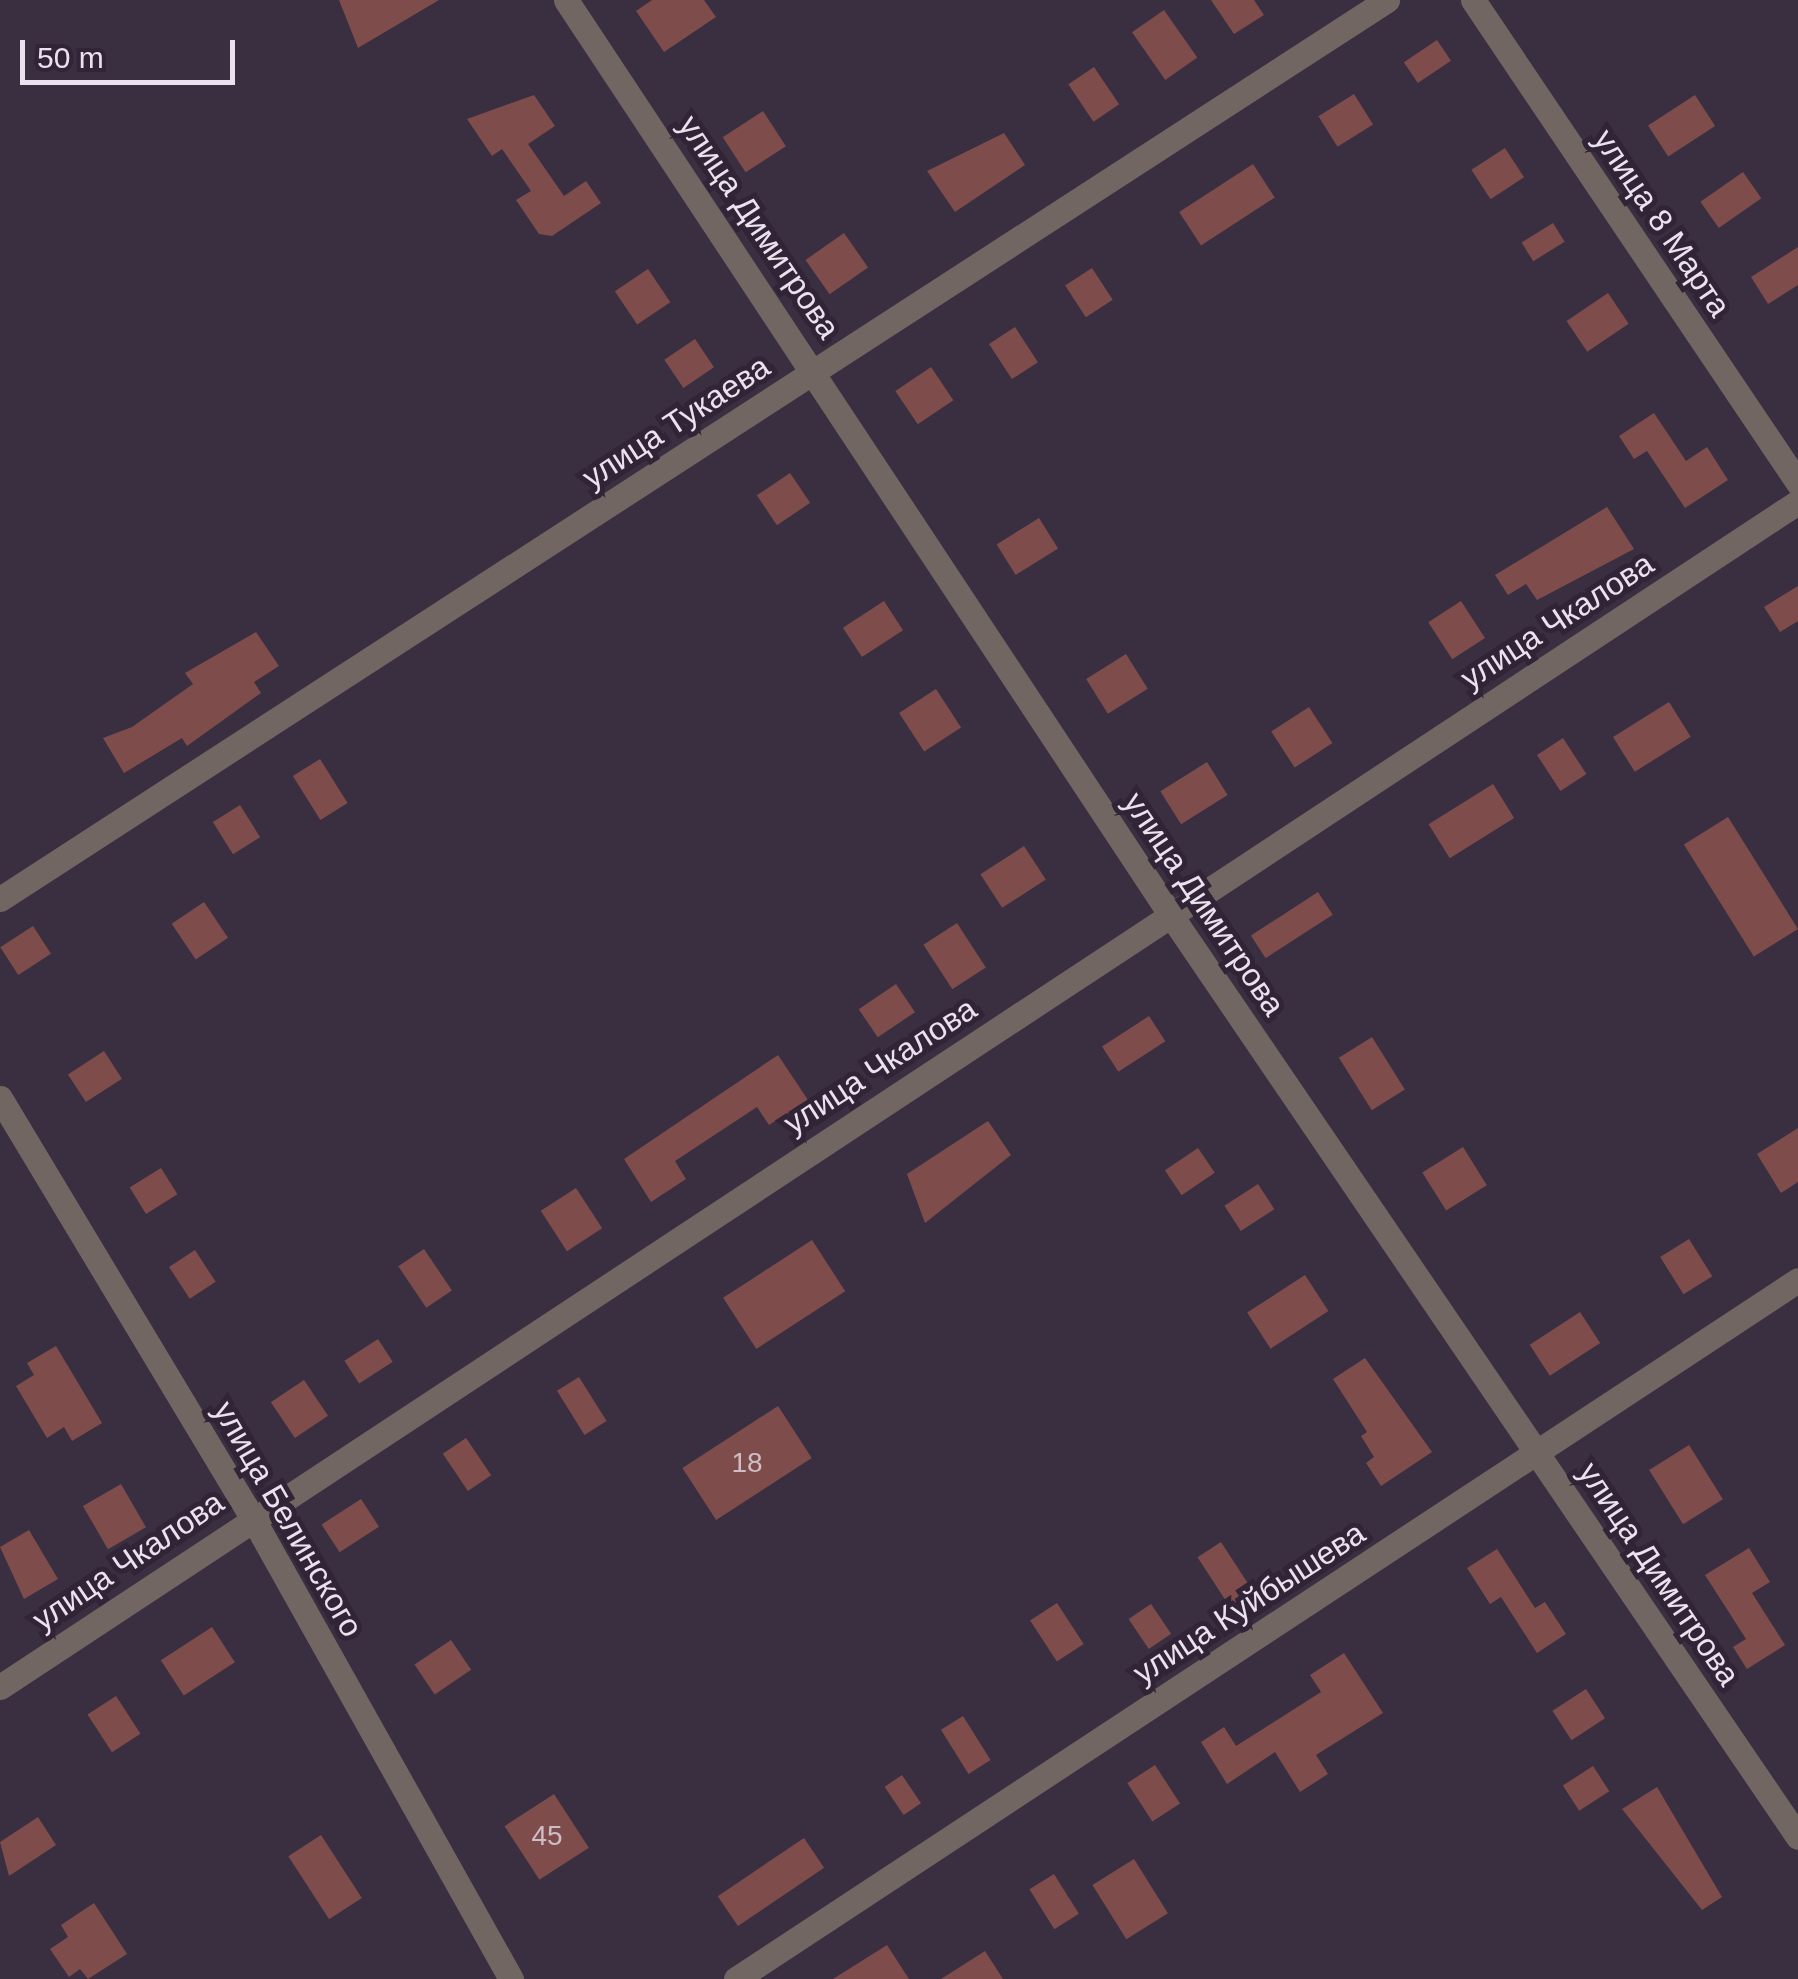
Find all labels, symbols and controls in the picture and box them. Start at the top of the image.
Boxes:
scale bar [25,20,240,82]
text: 50 m [37,41,104,74]
street label: улица Димитрова [670,108,848,346]
street label: улица 8 Марта [1585,122,1739,324]
street label: улица Тукаева [575,347,777,497]
street label: улица Чкалова [1453,544,1661,698]
street label: улица Димитрова [1115,785,1293,1023]
street label: улица Чкалова [776,989,984,1143]
street label: улица Белинского [205,1394,371,1644]
house number: 18 [731,1446,763,1480]
street label: улица Димитрова [1570,1455,1748,1693]
street label: улица Чкалова [25,1483,231,1639]
street label: улица Куйбышева [1126,1514,1372,1692]
house number: 45 [531,1819,563,1853]

